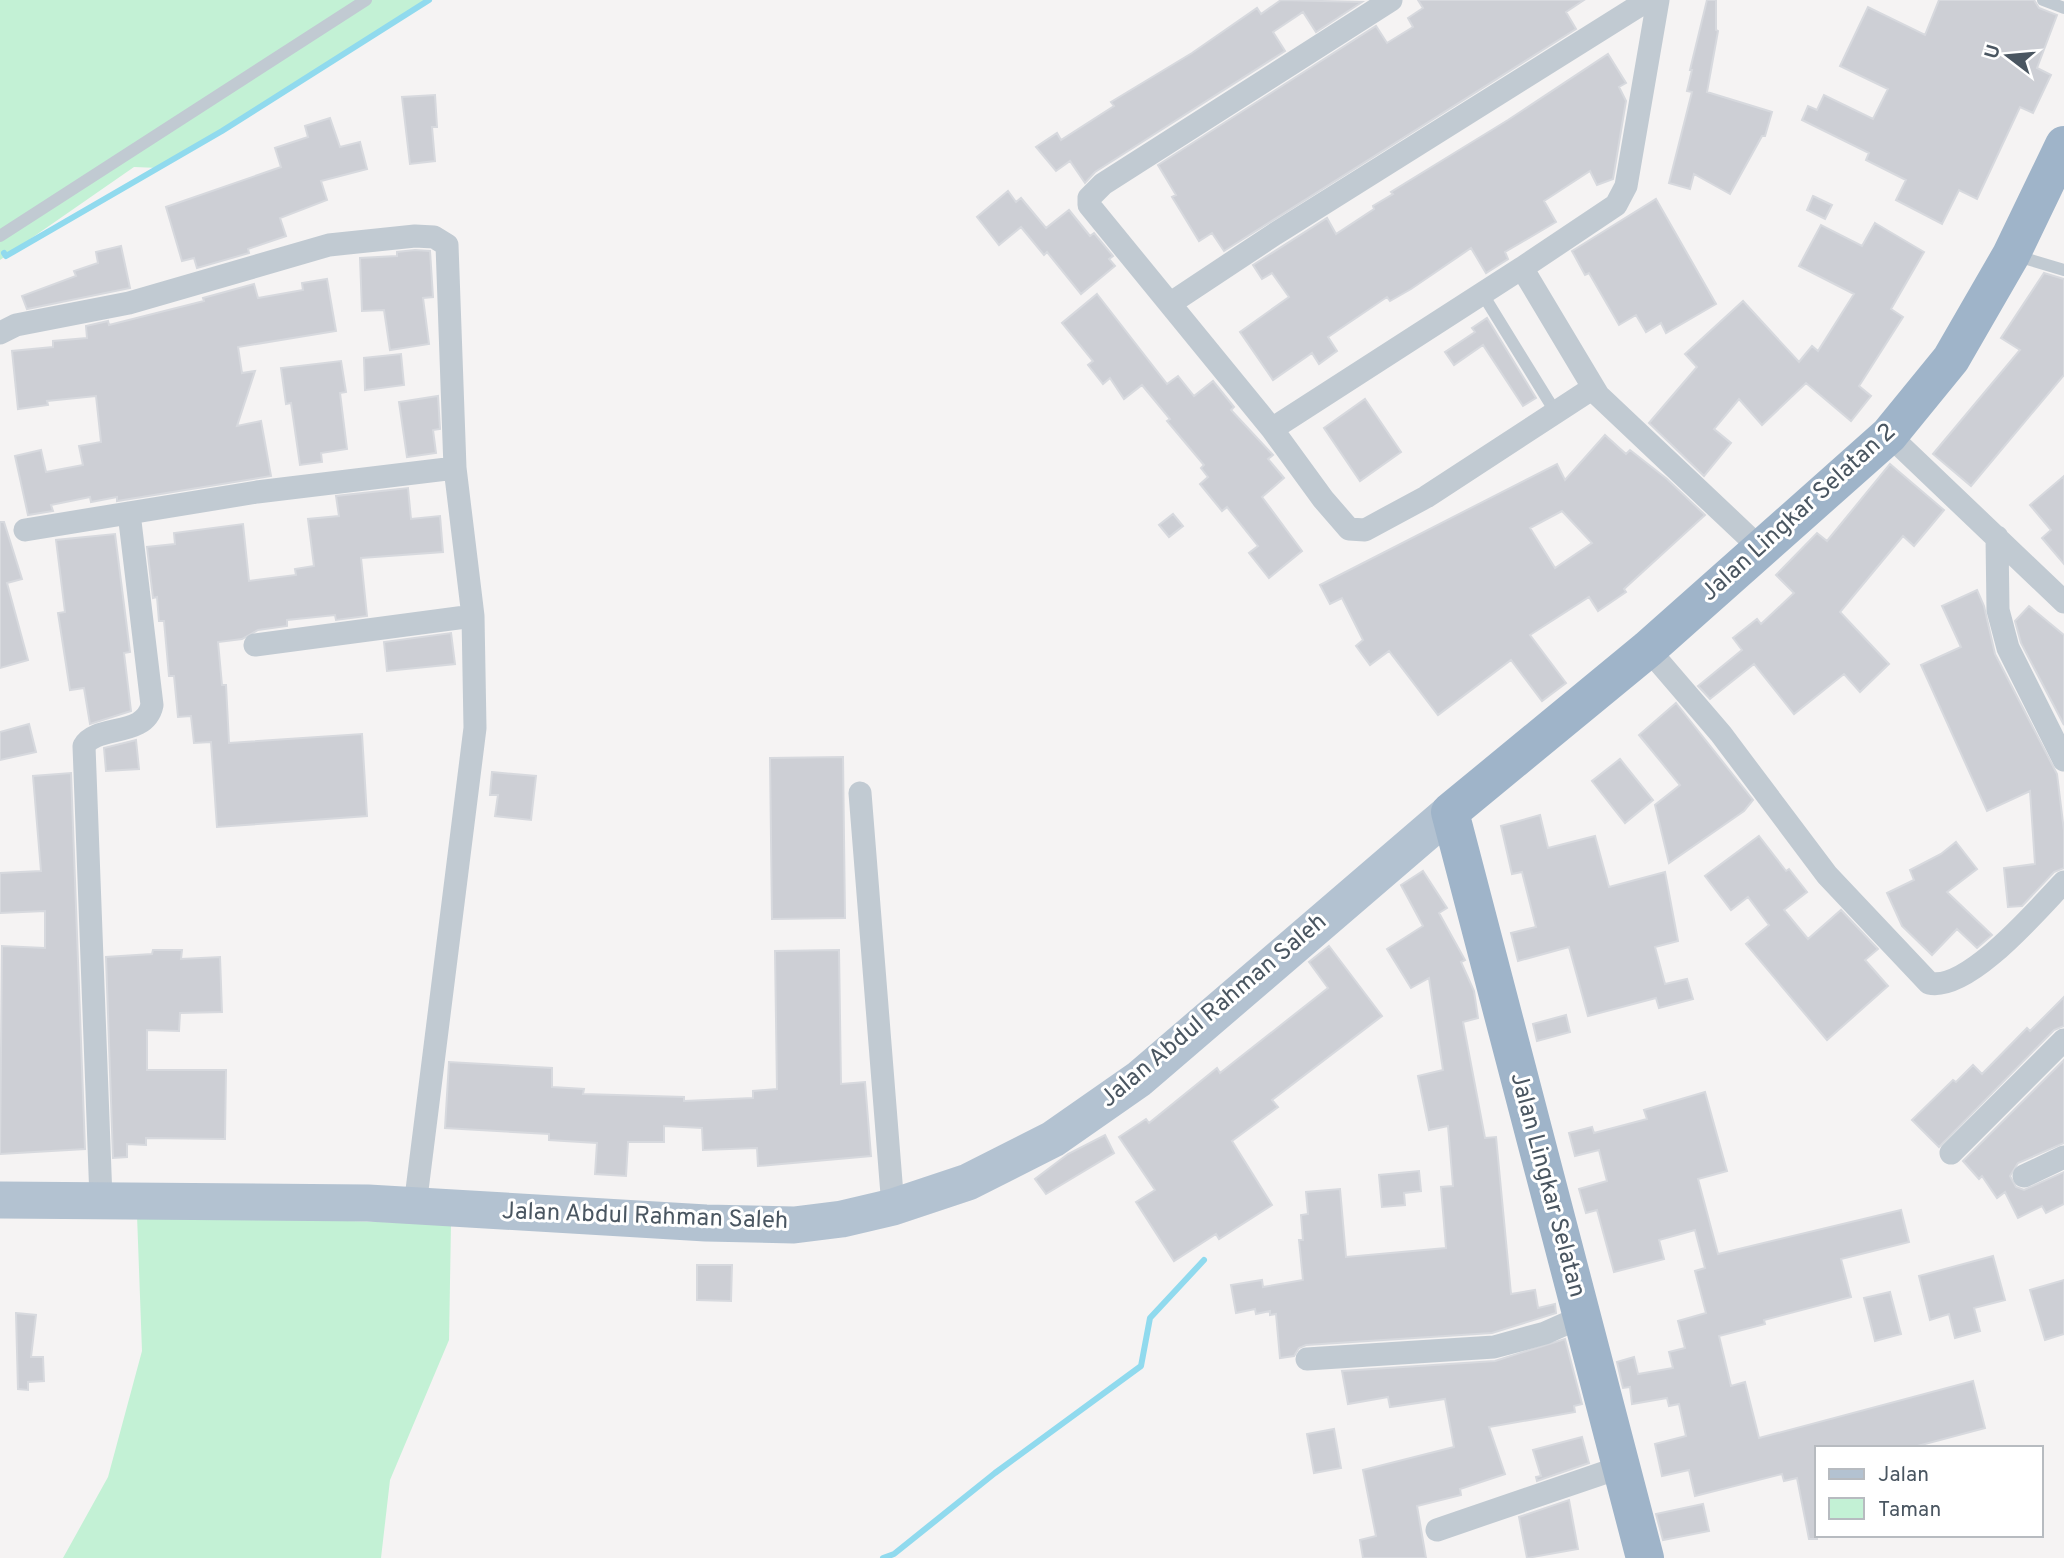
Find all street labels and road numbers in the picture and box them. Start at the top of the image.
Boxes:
street label: Jalan Lingkar Selatan 2 [1695,418,1903,608]
street label: Jalan Abdul Rahman Saleh [1095,907,1333,1115]
street label: Jalan Lingkar Selatan [1503,1069,1591,1301]
street label: Jalan Abdul Rahman Saleh [501,1197,789,1237]

